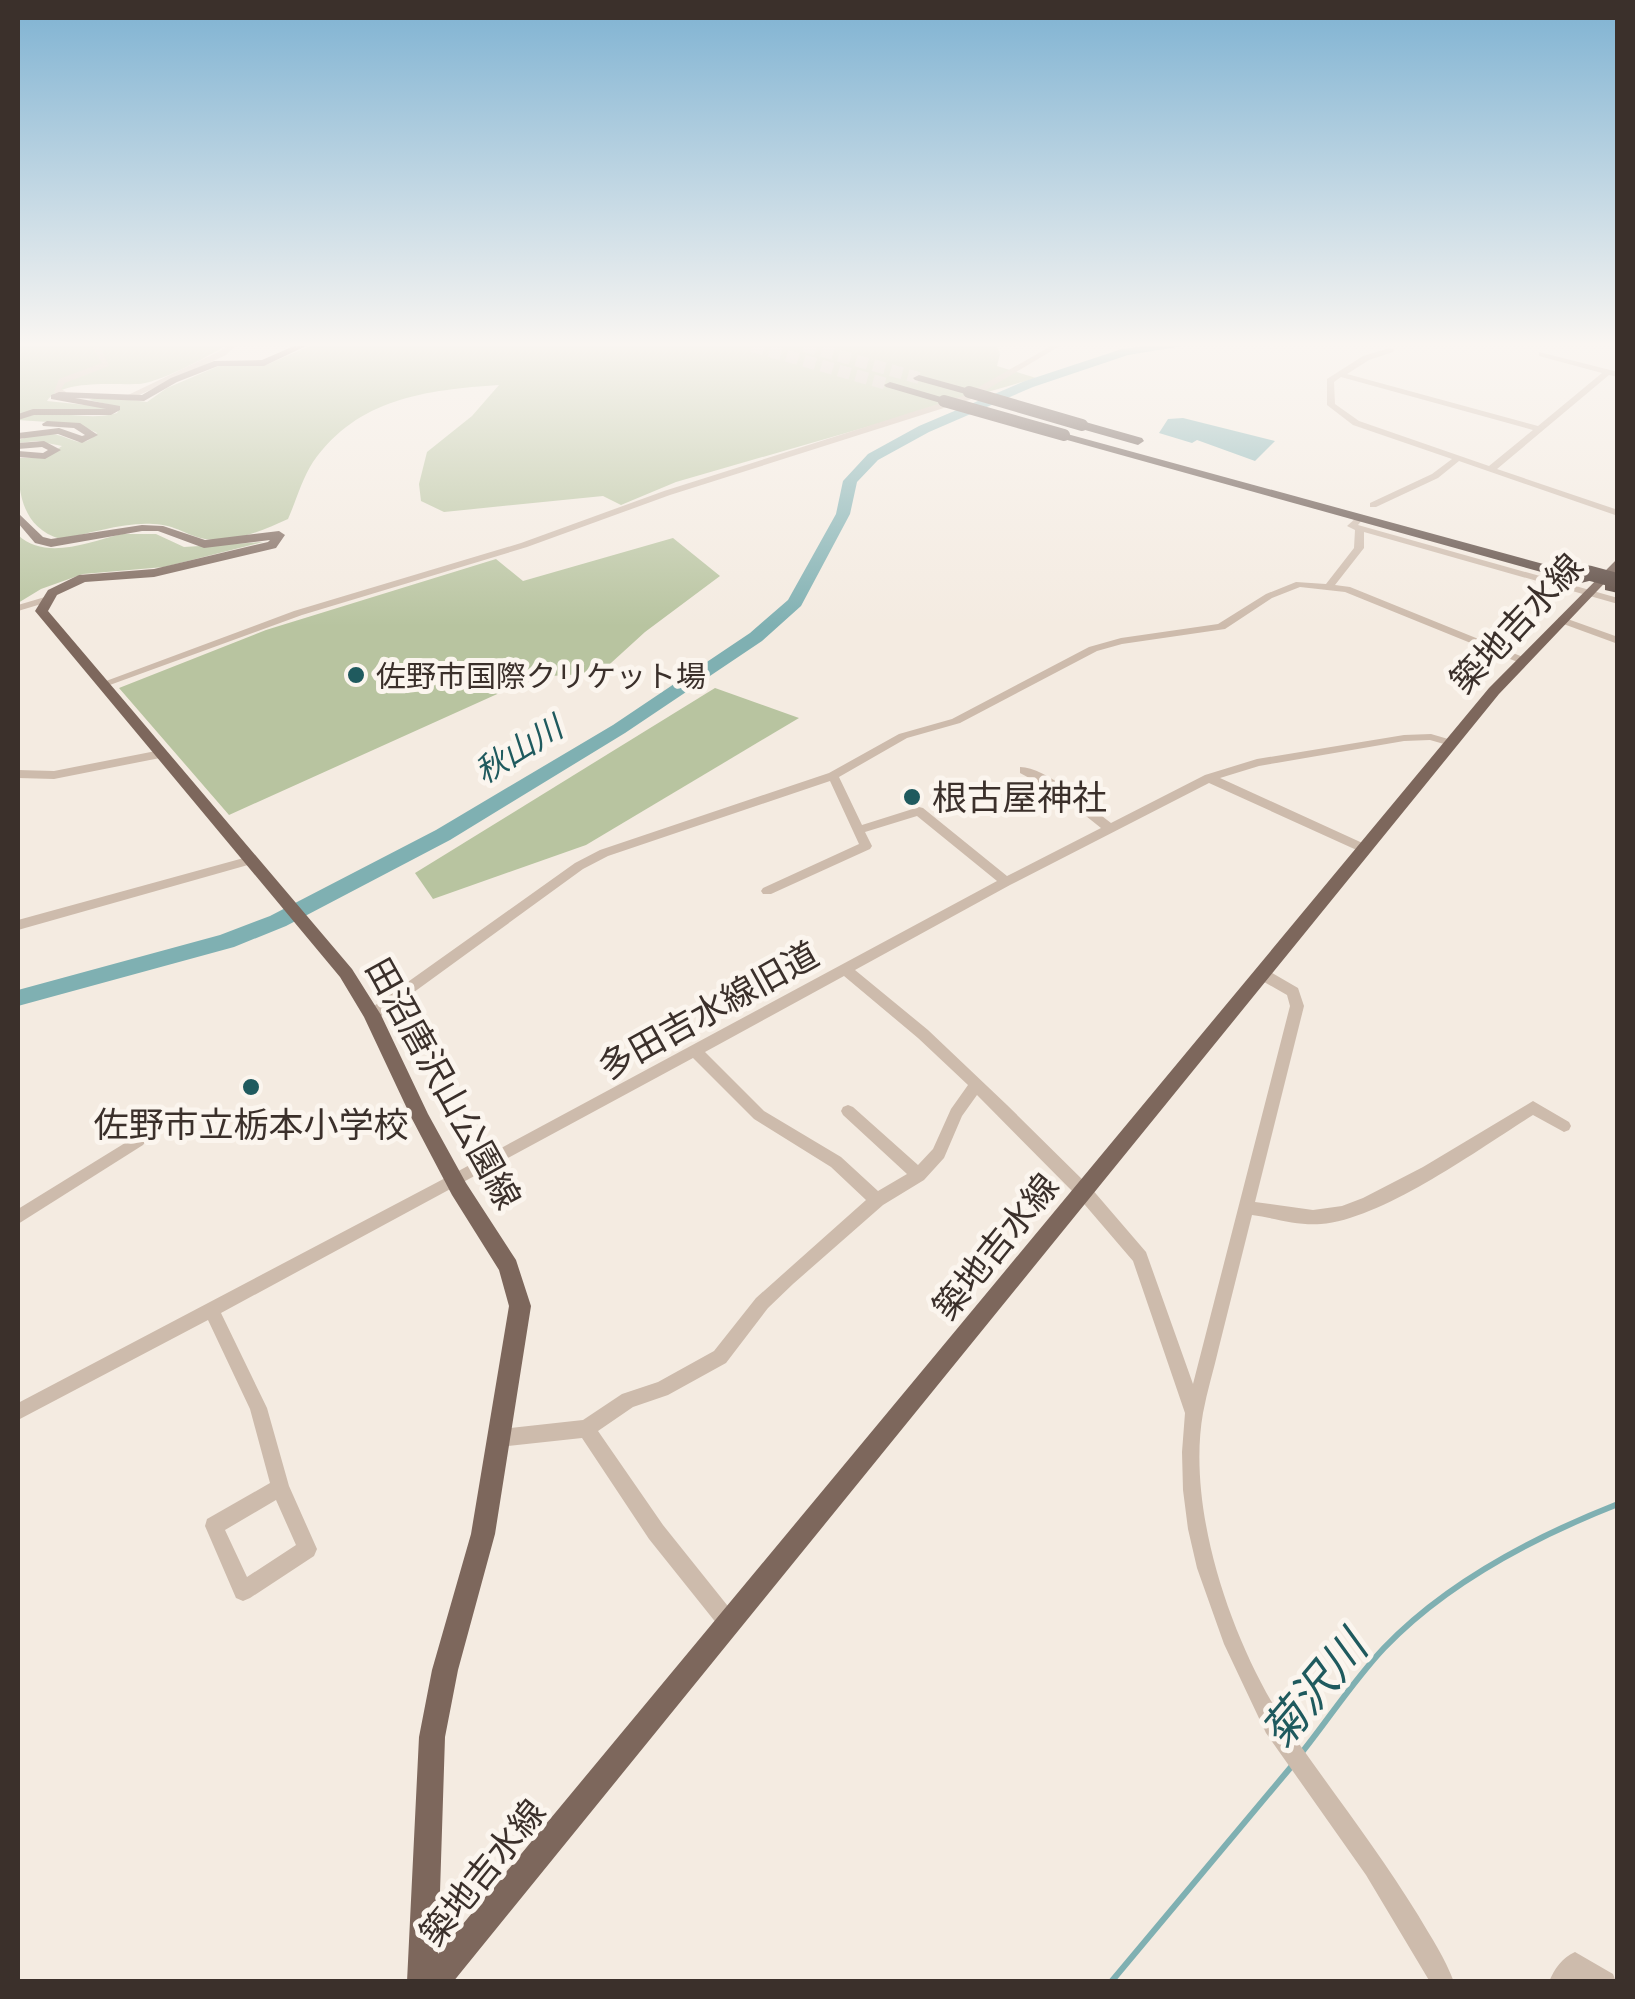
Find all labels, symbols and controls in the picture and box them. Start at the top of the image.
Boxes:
street label: 築地吉水線 [1439,543,1593,703]
place label: 佐野市国際クリケット場 [376,656,706,695]
marker: 佐野市国際クリケット場 [345,664,367,686]
water label: 秋山川 [466,704,572,792]
place label: 根古屋神社 [932,774,1107,820]
marker: 根古屋神社 [901,786,923,808]
street label: 多田吉水線旧道 [590,930,826,1090]
street label: 田沼唐沢山公園線 [356,949,532,1217]
marker: 佐野市立栃本小学校 [240,1076,262,1098]
place label: 佐野市立栃本小学校 [93,1101,409,1147]
street label: 築地吉水線 [922,1164,1068,1328]
water label: 菊沢川 [1247,1616,1381,1759]
street label: 築地吉水線 [409,1790,555,1954]

